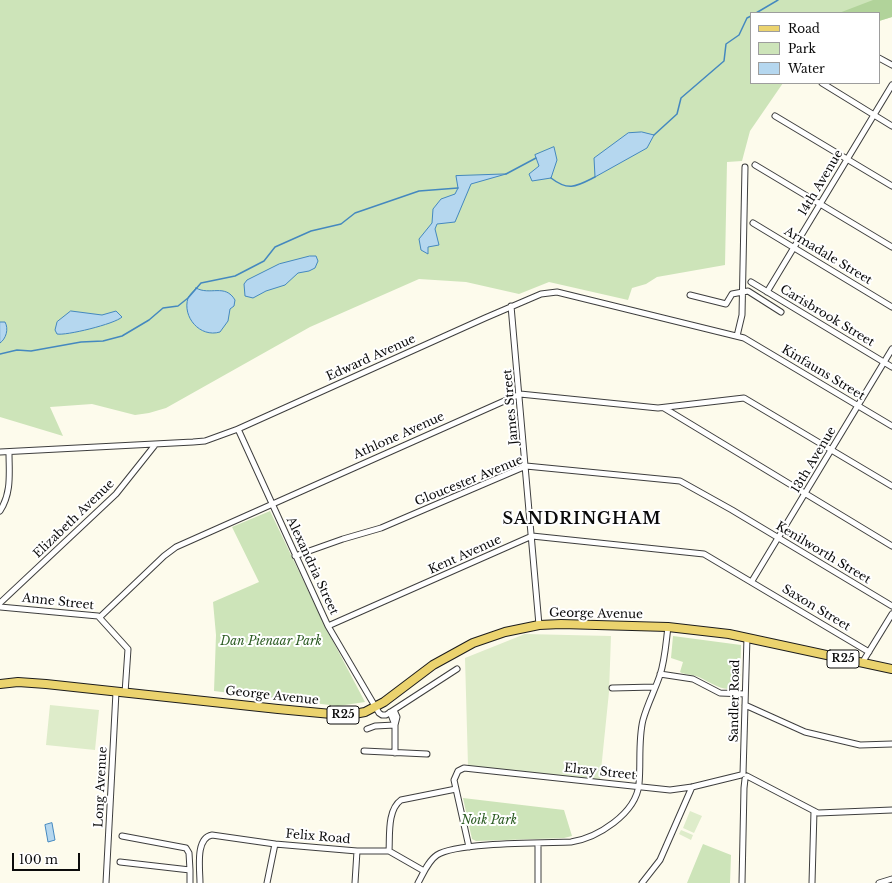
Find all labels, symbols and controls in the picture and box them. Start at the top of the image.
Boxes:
legend [750,12,880,84]
text: Road [788,21,820,36]
text: Park [788,41,816,56]
text: Water [788,61,825,76]
street label: 14th Avenue [796,147,846,219]
street label: Armadale Street [782,224,874,288]
street label: Carisbrook Street [777,282,877,350]
street label: Edward Avenue [324,332,418,384]
street label: Kinfauns Street [779,342,867,404]
street label: James Street [501,369,521,445]
street label: Athlone Avenue [351,409,447,463]
street label: 13th Avenue [789,424,839,496]
street label: Gloucester Avenue [413,453,525,509]
street label: Elizabeth Avenue [31,477,117,561]
district label: SANDRINGHAM [503,509,661,529]
street label: Alexandria Street [283,515,341,617]
street label: Kenilworth Street [773,519,873,587]
street label: Kent Avenue [426,533,504,577]
street label: Saxon Street [779,582,853,634]
street label: Anne Street [21,591,95,613]
street label: George Avenue [549,606,643,622]
park label: Dan Pienaar Park [220,635,322,649]
road number: R25 [827,650,859,668]
street label: Sandler Road [727,660,743,742]
street label: George Avenue [224,684,320,708]
road number: R25 [327,706,359,724]
street label: Long Avenue [92,746,110,828]
street label: Elray Street [563,761,637,783]
park label: Noik Park [461,814,517,828]
street label: Felix Road [285,827,351,847]
scale bar [14,845,82,871]
text: 100 m [19,852,58,867]

